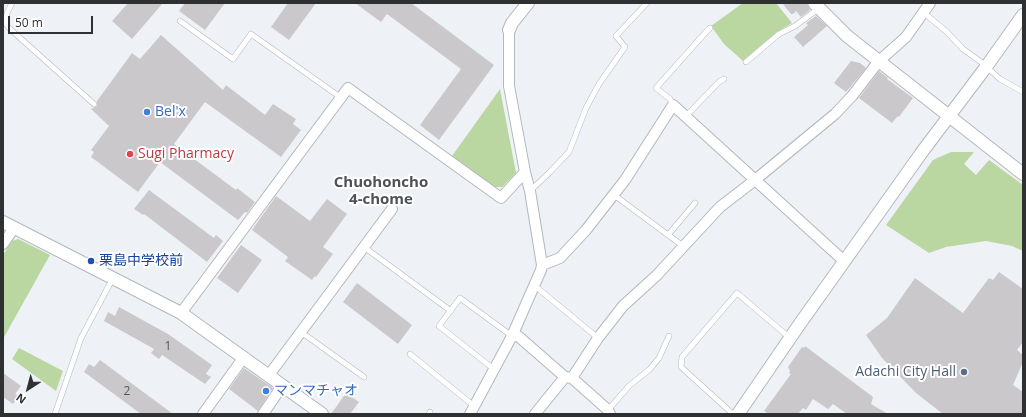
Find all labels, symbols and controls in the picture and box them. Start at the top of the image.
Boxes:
scale bar [10,8,95,34]
text: 50 m [15,14,43,31]
place label: Bel'x [155,104,186,120]
marker: Bel'x [142,107,152,117]
place label: Sugi Pharmacy [138,146,234,162]
marker: Sugi Pharmacy [125,149,135,159]
district label: Chuohoncho 4-chome [334,174,428,209]
place label: 栗島中学校前 [99,253,183,269]
marker: 栗島中学校前 [86,256,96,266]
house number: 1 [165,340,171,354]
place label: Adachi City Hall [855,364,956,380]
marker: Adachi City Hall [959,367,969,377]
north arrow [8,369,48,409]
place label: マンマチャオ [274,383,358,399]
house number: 2 [124,385,130,399]
marker: マンマチャオ [261,386,271,396]
text: N [13,390,29,408]

